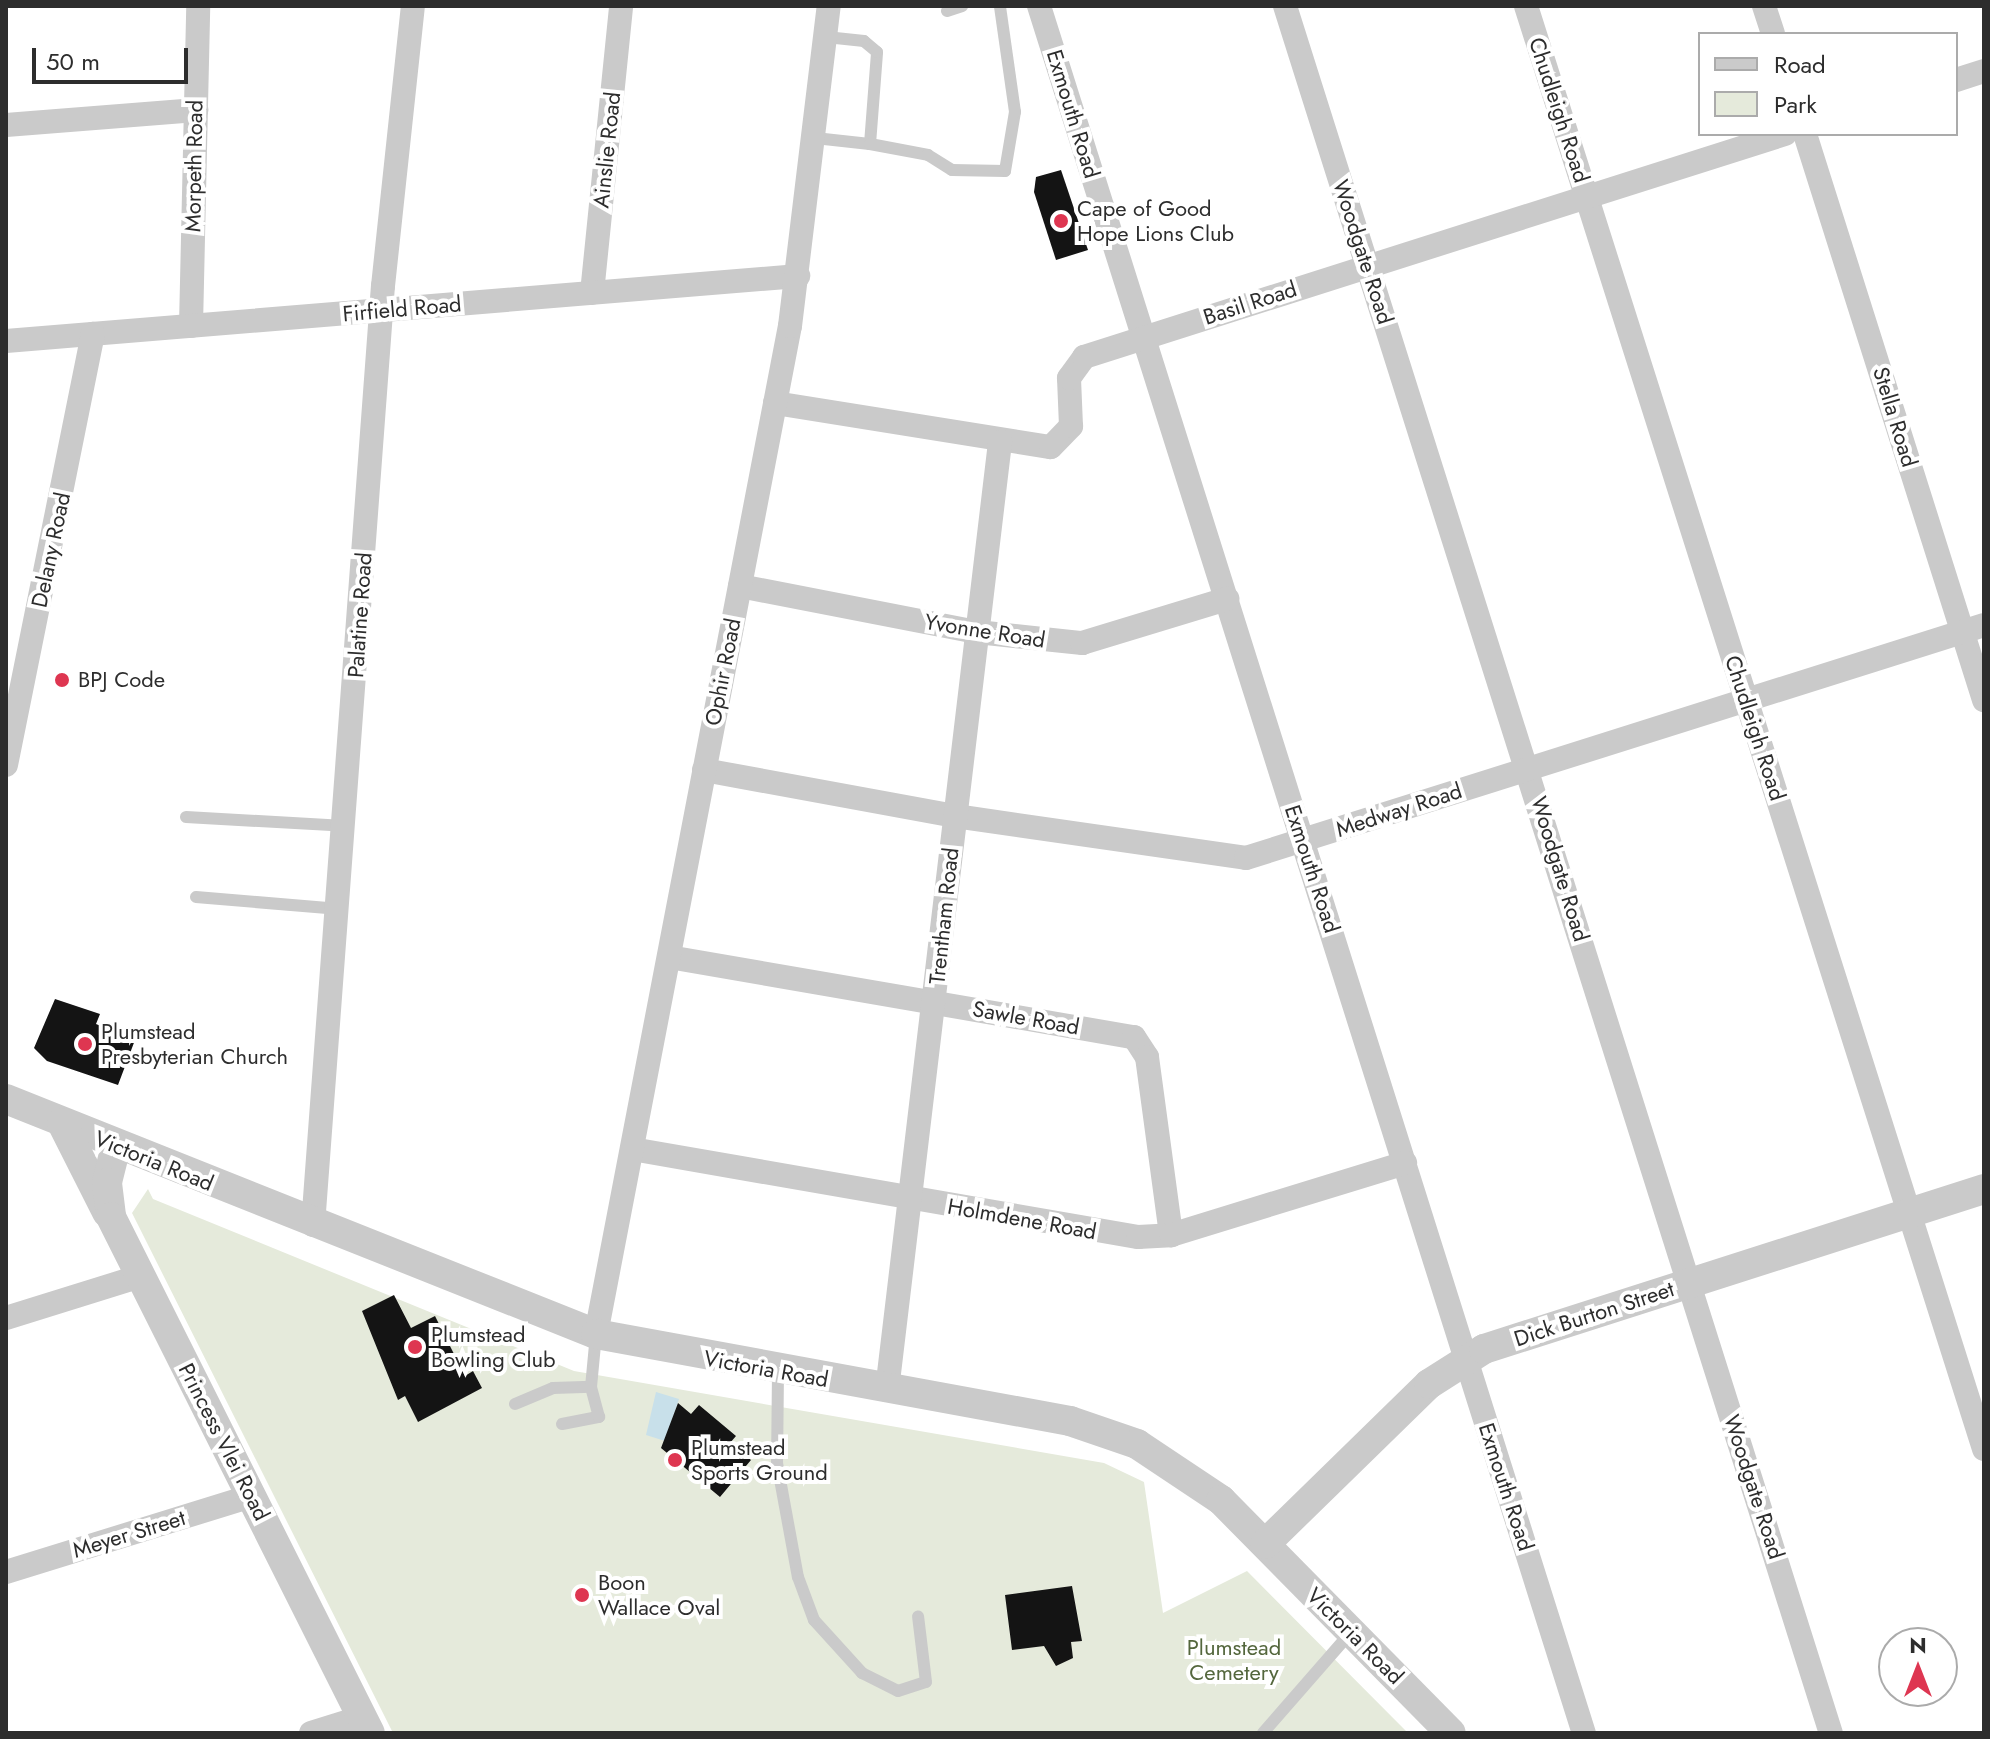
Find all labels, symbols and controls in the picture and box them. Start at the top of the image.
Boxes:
scale bar [36,32,192,82]
legend [1698,32,1958,136]
street label: Chudleigh Road [1523,34,1595,186]
text: 50 m [46,44,100,79]
street label: Exmouth Road [1041,47,1105,181]
text: Road [1774,47,1826,82]
text: Park [1774,87,1817,122]
street label: Ainslie Road [588,91,626,209]
street label: Morpeth Road [180,100,208,232]
street label: Woodgate Road [1327,176,1399,328]
place label: Cape of Good Hope Lions Club [1077,195,1234,246]
marker: Cape of Good Hope Lions Club [1052,212,1070,230]
street label: Basil Road [1200,276,1300,330]
street label: Firfield Road [341,291,463,327]
street label: Stella Road [1867,364,1923,470]
street label: Delany Road [26,490,76,610]
street label: Palatine Road [342,551,378,679]
street label: Yvonne Road [923,608,1047,654]
street label: Ophir Road [700,616,746,728]
street label: Chudleigh Road [1719,652,1791,804]
place label: BPJ Code [78,667,165,693]
marker: BPJ Code [53,671,71,689]
street label: Medway Road [1333,777,1465,843]
street label: Woodgate Road [1525,793,1595,945]
street label: Exmouth Road [1279,802,1345,936]
street label: Trentham Road [924,846,964,986]
street label: Sawle Road [971,996,1081,1040]
place label: Plumstead Presbyterian Church [101,1018,288,1070]
marker: Plumstead Presbyterian Church [76,1035,94,1053]
street label: Victoria Road [91,1125,217,1197]
street label: Holmdene Road [945,1193,1099,1245]
street label: Dick Burton Street [1511,1276,1677,1352]
place label: Plumstead Bowling Club [431,1321,556,1372]
marker: Plumstead Bowling Club [406,1338,424,1356]
street label: Victoria Road [702,1345,830,1393]
street label: Princess Vlei Road [173,1359,275,1525]
street label: Woodgate Road [1718,1411,1790,1563]
street label: Exmouth Road [1473,1420,1539,1554]
place label: Plumstead Sports Ground [691,1434,828,1486]
marker: Plumstead Sports Ground [666,1451,684,1469]
street label: Meyer Street [70,1504,188,1564]
place label: Boon Wallace Oval [598,1569,720,1620]
street label: Victoria Road [1301,1582,1409,1690]
marker: Boon Wallace Oval [573,1586,591,1604]
north arrow [1878,1627,1958,1707]
text: N [1909,1629,1927,1661]
park label: Plumstead Cemetery [1187,1634,1281,1686]

